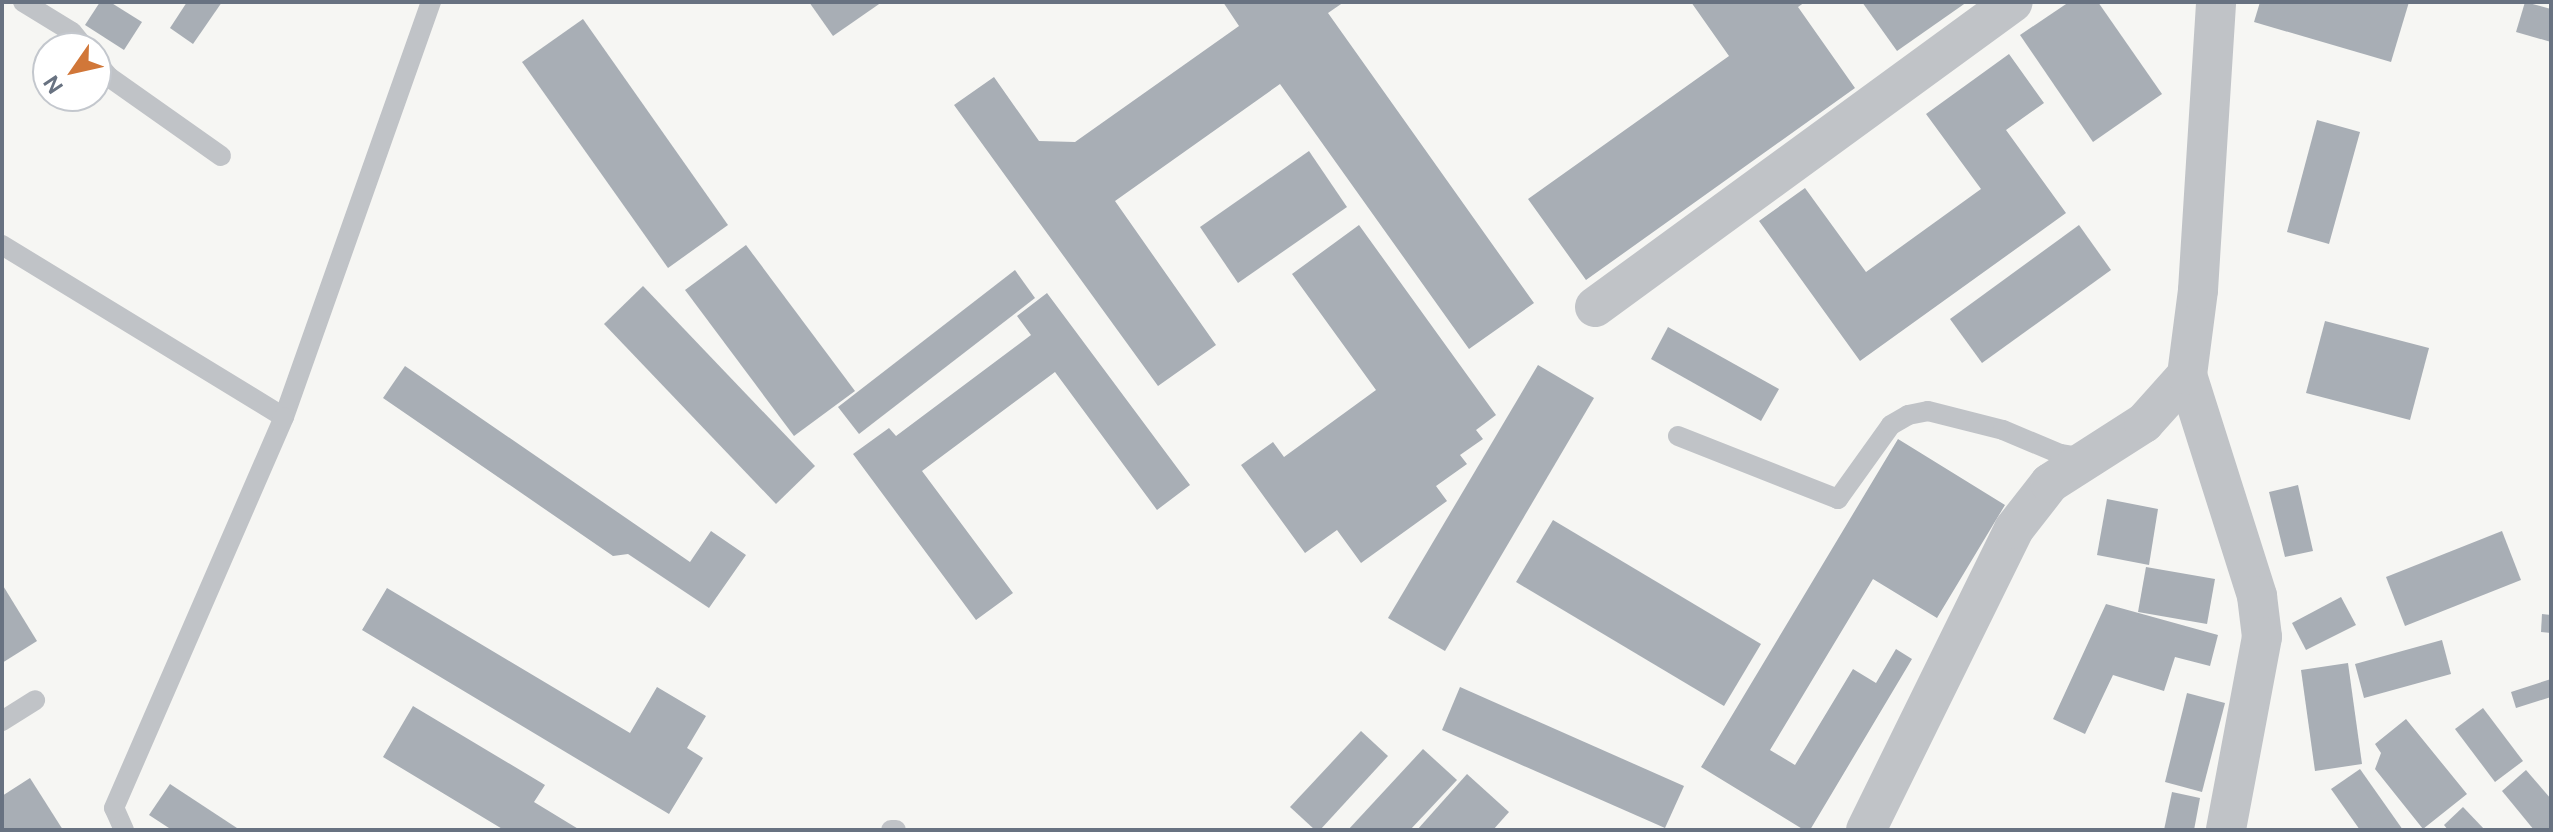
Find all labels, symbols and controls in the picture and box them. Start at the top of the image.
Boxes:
north arrow [32,32,112,112]
text: N [37,70,70,99]

